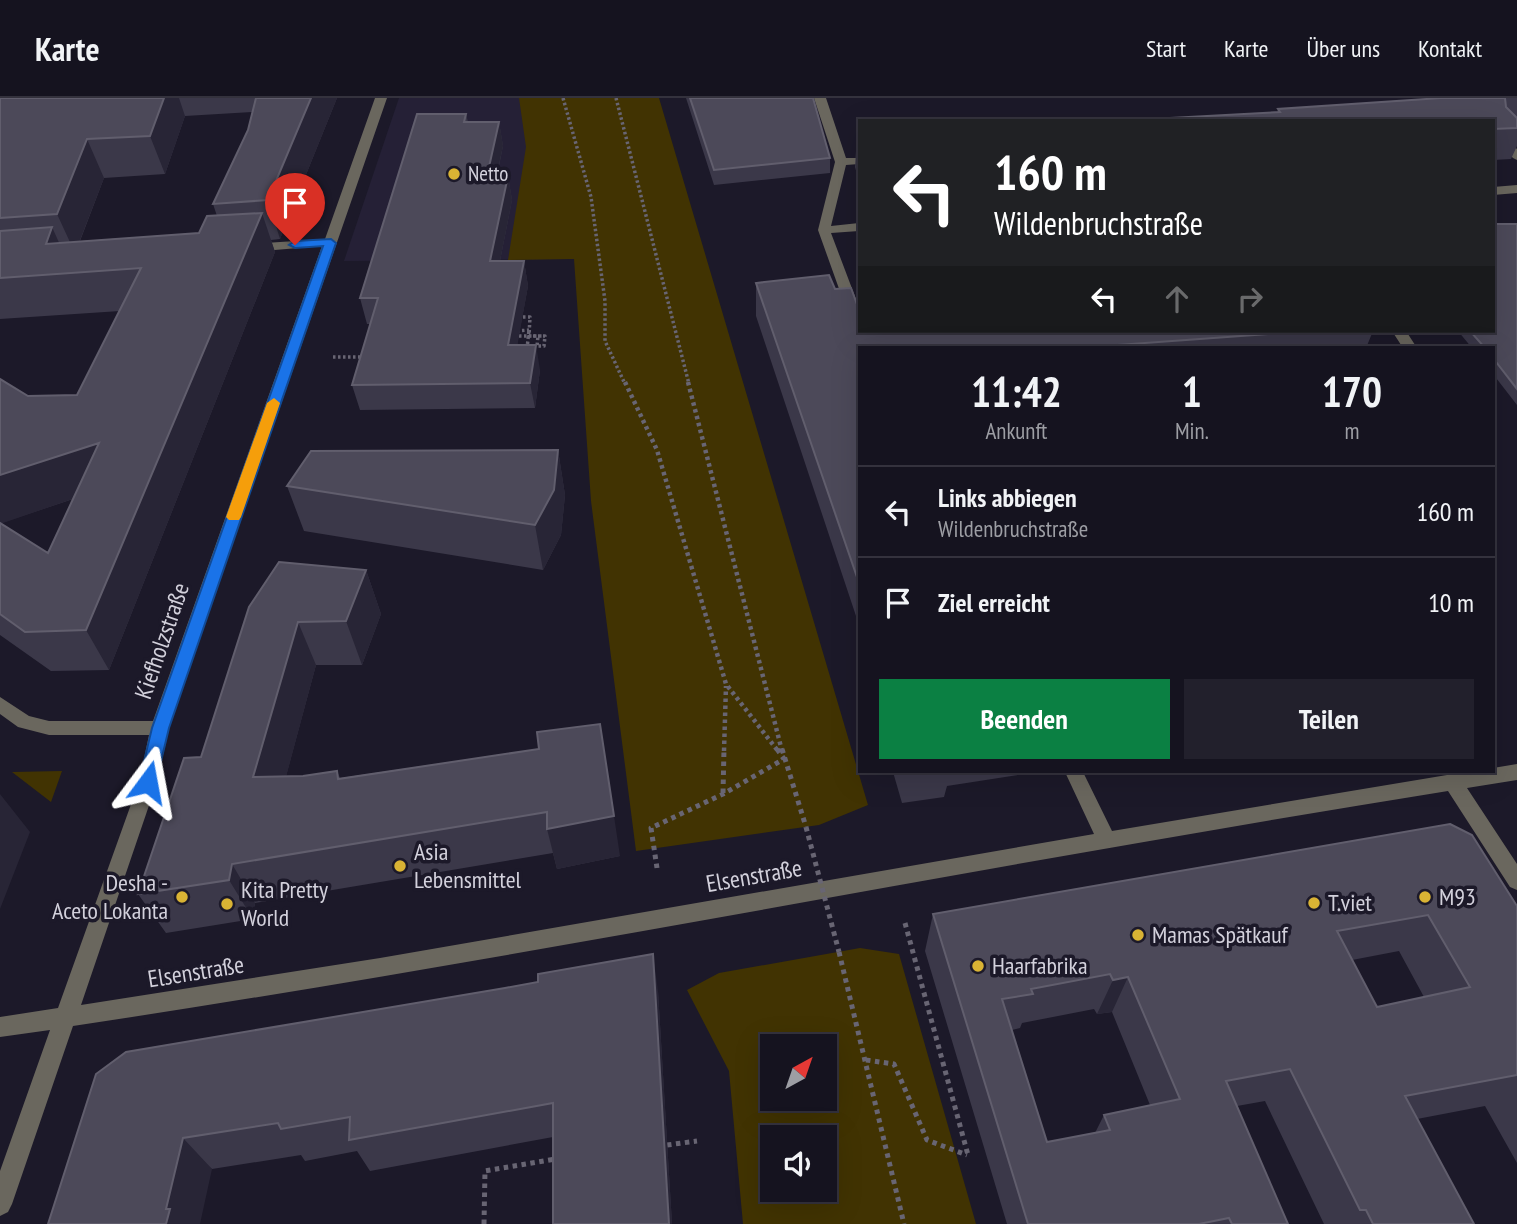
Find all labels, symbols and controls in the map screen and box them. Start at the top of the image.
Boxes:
text: Karte [35,27,100,70]
text: Start [1146,33,1186,64]
text: Karte [1224,33,1269,64]
text: Über uns [1307,33,1380,64]
text: Kontakt [1418,33,1482,64]
text: 160 m [994,140,1107,204]
icon: left [879,147,970,238]
place label: Netto [468,160,508,187]
marker: Netto [446,166,462,182]
pin [265,173,325,245]
icon: arrive [276,184,314,222]
text: Wildenbruchstraße [994,202,1203,244]
icon: left [1085,280,1123,318]
icon: ahead [1158,280,1196,318]
icon: right [1231,280,1269,318]
text: 11:42 [971,364,1062,419]
text: 1 [1182,364,1202,419]
text: 170 [1322,364,1382,419]
text: Ankunft [985,416,1047,445]
text: Min. [1175,416,1209,445]
text: m [1344,416,1359,445]
text: Links abbiegen [938,481,1077,514]
icon: left [879,493,917,531]
text: 160 m [1416,495,1474,528]
text: Wildenbruchstraße [938,514,1088,543]
street label: Kiefholzstraße [127,579,196,703]
icon: arrive [879,584,917,622]
text: Ziel erreicht [938,586,1050,619]
text: 10 m [1428,586,1474,619]
button: Beenden [879,679,1170,759]
button: Teilen [1184,679,1474,759]
position arrow [111,745,185,819]
place label: Asia Lebensmittel [414,836,522,895]
street label: Elsenstraße [703,852,804,899]
marker: Asia Lebensmittel [392,858,408,874]
place label: Desha - Aceto Lokanta [52,867,168,926]
place label: Kita Pretty World [241,874,328,933]
place label: M93 [1439,881,1476,912]
place label: T.viet [1328,887,1372,918]
marker: Desha - Aceto Lokanta [174,889,190,905]
marker: M93 [1417,889,1433,905]
marker: T.viet [1306,895,1322,911]
marker: Kita Pretty World [219,896,235,912]
place label: Mamas Spätkauf [1152,919,1289,950]
marker: Mamas Spätkauf [1130,927,1146,943]
street label: Elsenstraße [146,949,246,994]
place label: Haarfabrika [992,950,1088,981]
marker: Haarfabrika [970,958,986,974]
north arrow [760,1034,836,1111]
map controls [760,1034,837,1202]
button: sound [760,1125,837,1202]

